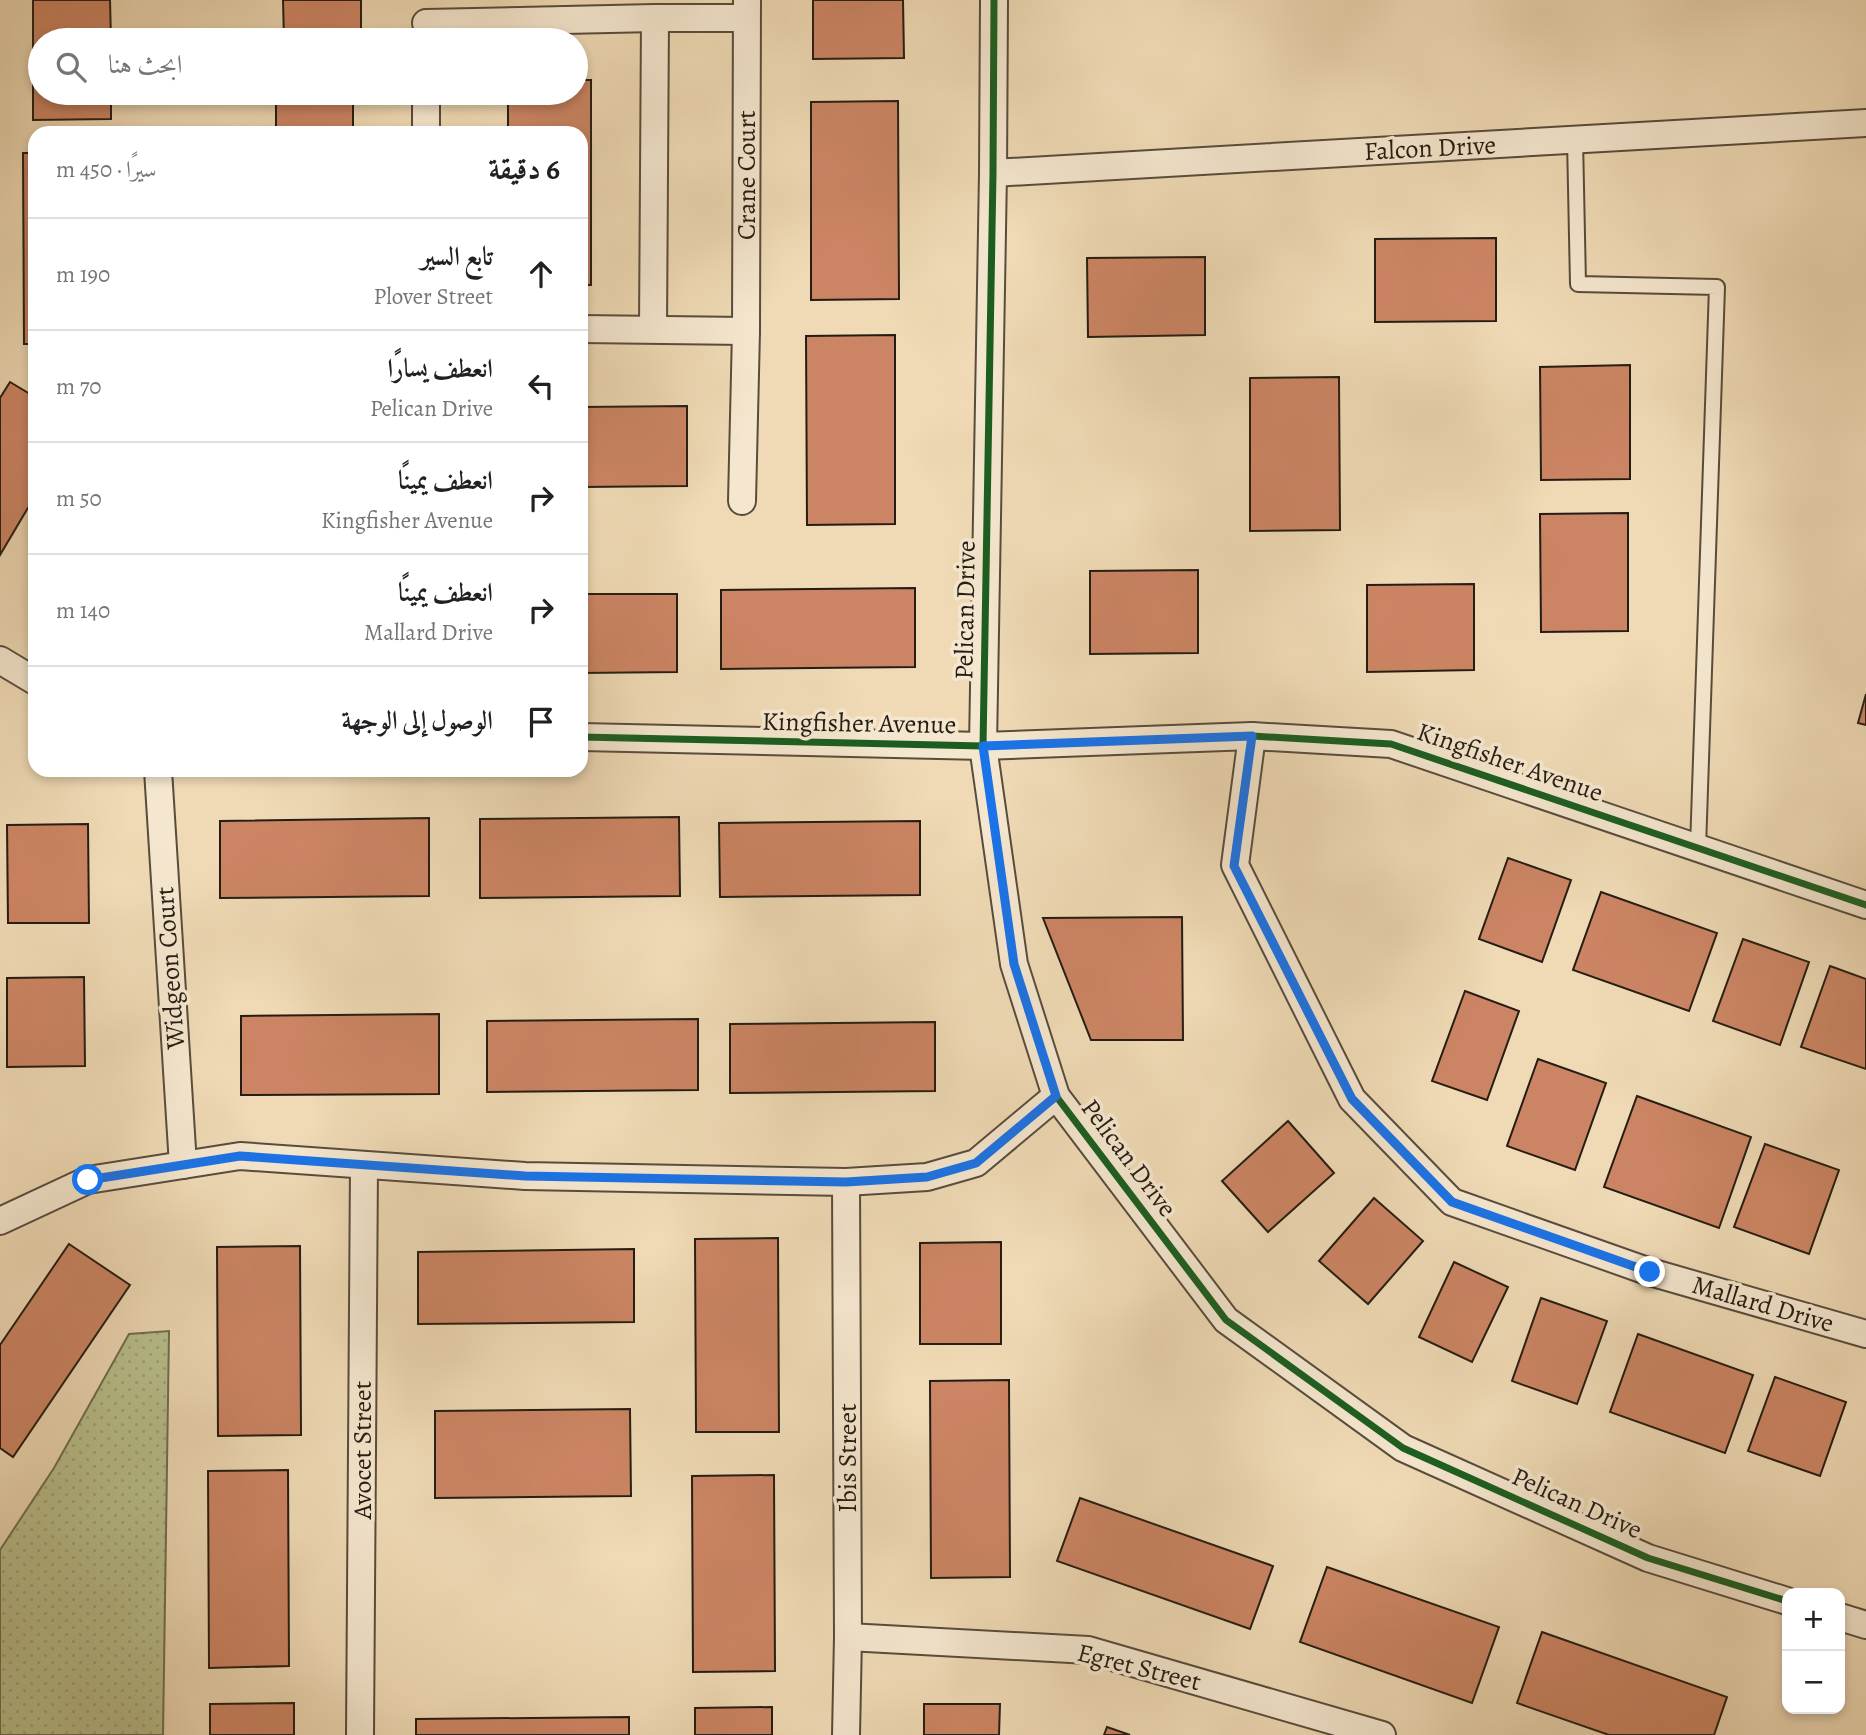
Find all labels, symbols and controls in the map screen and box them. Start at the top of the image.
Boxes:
search box [28,28,588,105]
text: ابحث هنا [108,47,183,82]
icon: search [52,48,90,86]
street label: Crane Court [729,110,764,240]
street label: Falcon Drive [1363,127,1497,169]
text: 6 دقيقة [488,149,560,189]
text: سيرًا · 450 m [56,154,157,185]
text: تابع السير [421,239,493,274]
icon: ahead [522,255,560,293]
text: 190 m [56,259,110,290]
text: Plover Street [374,281,493,312]
text: انعطف يسارًا [387,351,493,386]
icon: left [522,367,560,405]
text: 70 m [56,371,102,402]
text: Pelican Drive [370,393,493,424]
text: انعطف يمينًا [398,463,493,498]
icon: right [522,479,560,517]
text: 50 m [56,483,102,514]
text: Kingfisher Avenue [321,505,493,536]
street label: Pelican Drive [946,540,984,680]
text: انعطف يمينًا [398,575,493,610]
icon: right [522,591,560,629]
text: 140 m [56,595,110,626]
text: Mallard Drive [364,617,493,648]
text: الوصول إلى الوجهة [341,703,493,738]
icon: arrive [522,703,560,741]
street label: Kingfisher Avenue [761,704,957,742]
street label: Kingfisher Avenue [1412,714,1608,810]
street label: Widgeon Court [147,885,193,1051]
street label: Pelican Drive [1073,1092,1185,1224]
route start [72,1164,103,1195]
route end [1634,1256,1665,1287]
street label: Mallard Drive [1688,1267,1838,1341]
street label: Avocet Street [345,1380,380,1520]
street label: Ibis Street [830,1403,865,1513]
street label: Pelican Drive [1506,1459,1648,1547]
map controls [1782,1588,1845,1714]
button: + [1782,1588,1845,1651]
street label: Egret Street [1073,1635,1205,1699]
button: − [1782,1651,1845,1714]

